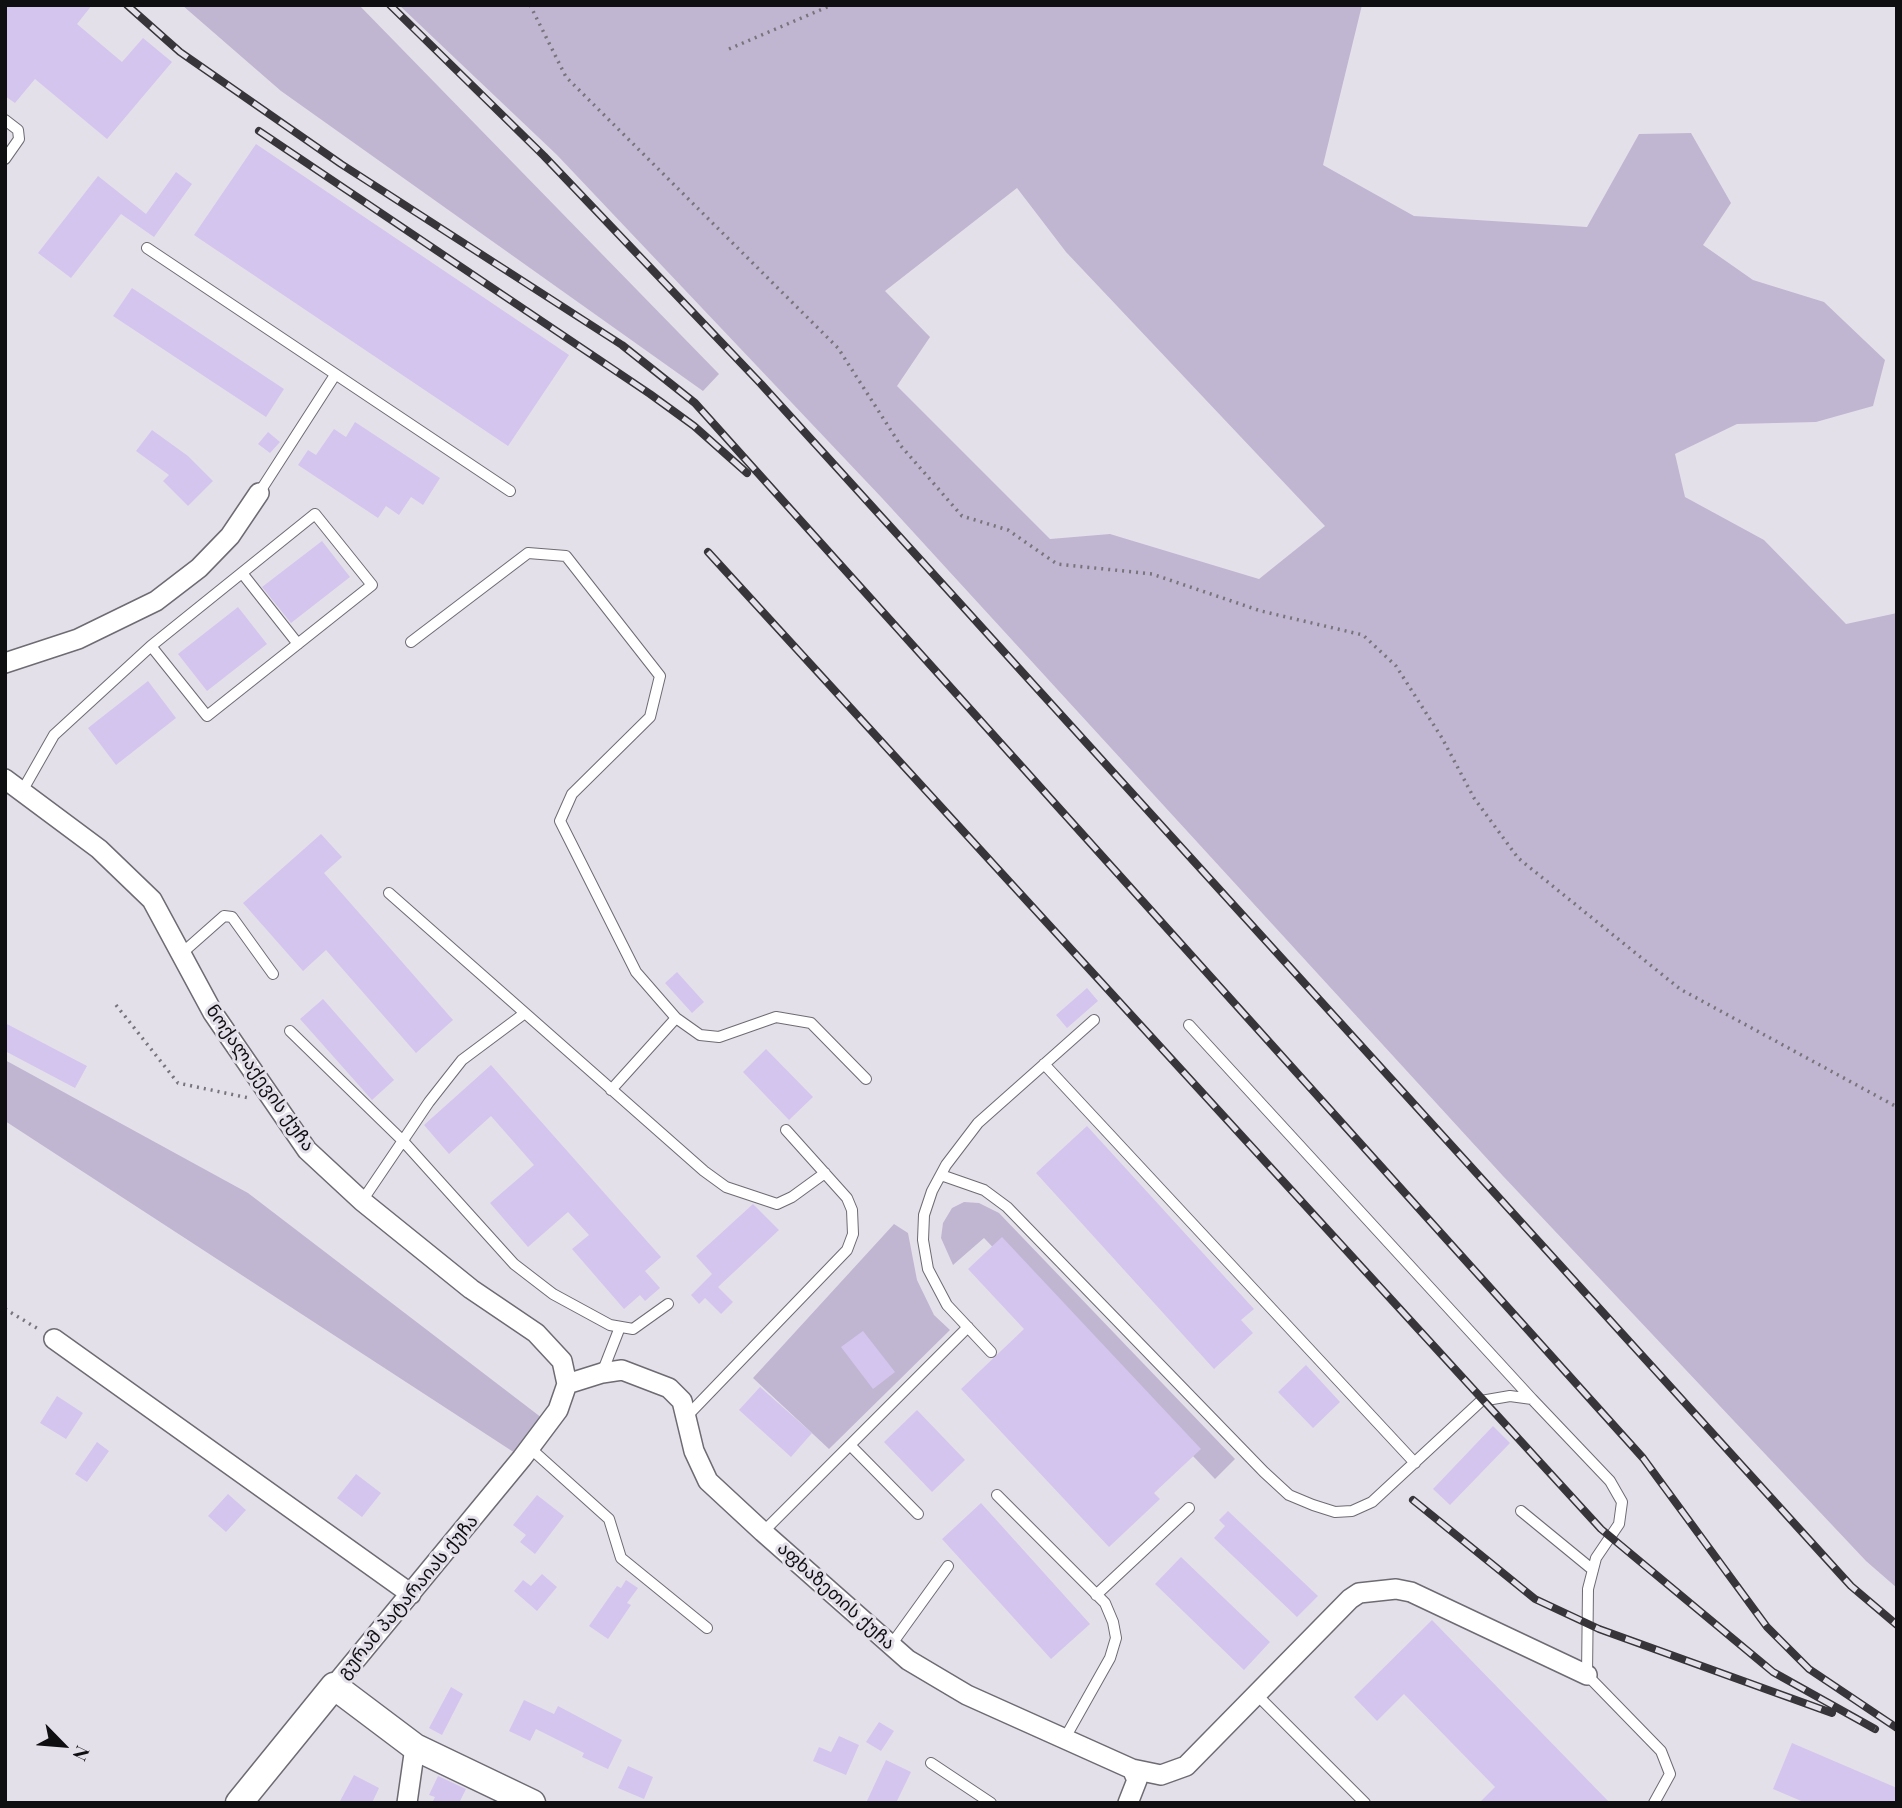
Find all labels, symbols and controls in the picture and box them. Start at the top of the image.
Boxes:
street label: ნოქალაქევის ქუჩა [201,1001,319,1155]
street label: გურამ პატარაიას ქუჩა [333,1511,483,1683]
street label: აფხაზეთის ქუჩა [773,1537,899,1655]
north arrow [28,1710,98,1780]
text: N [67,1742,97,1766]

